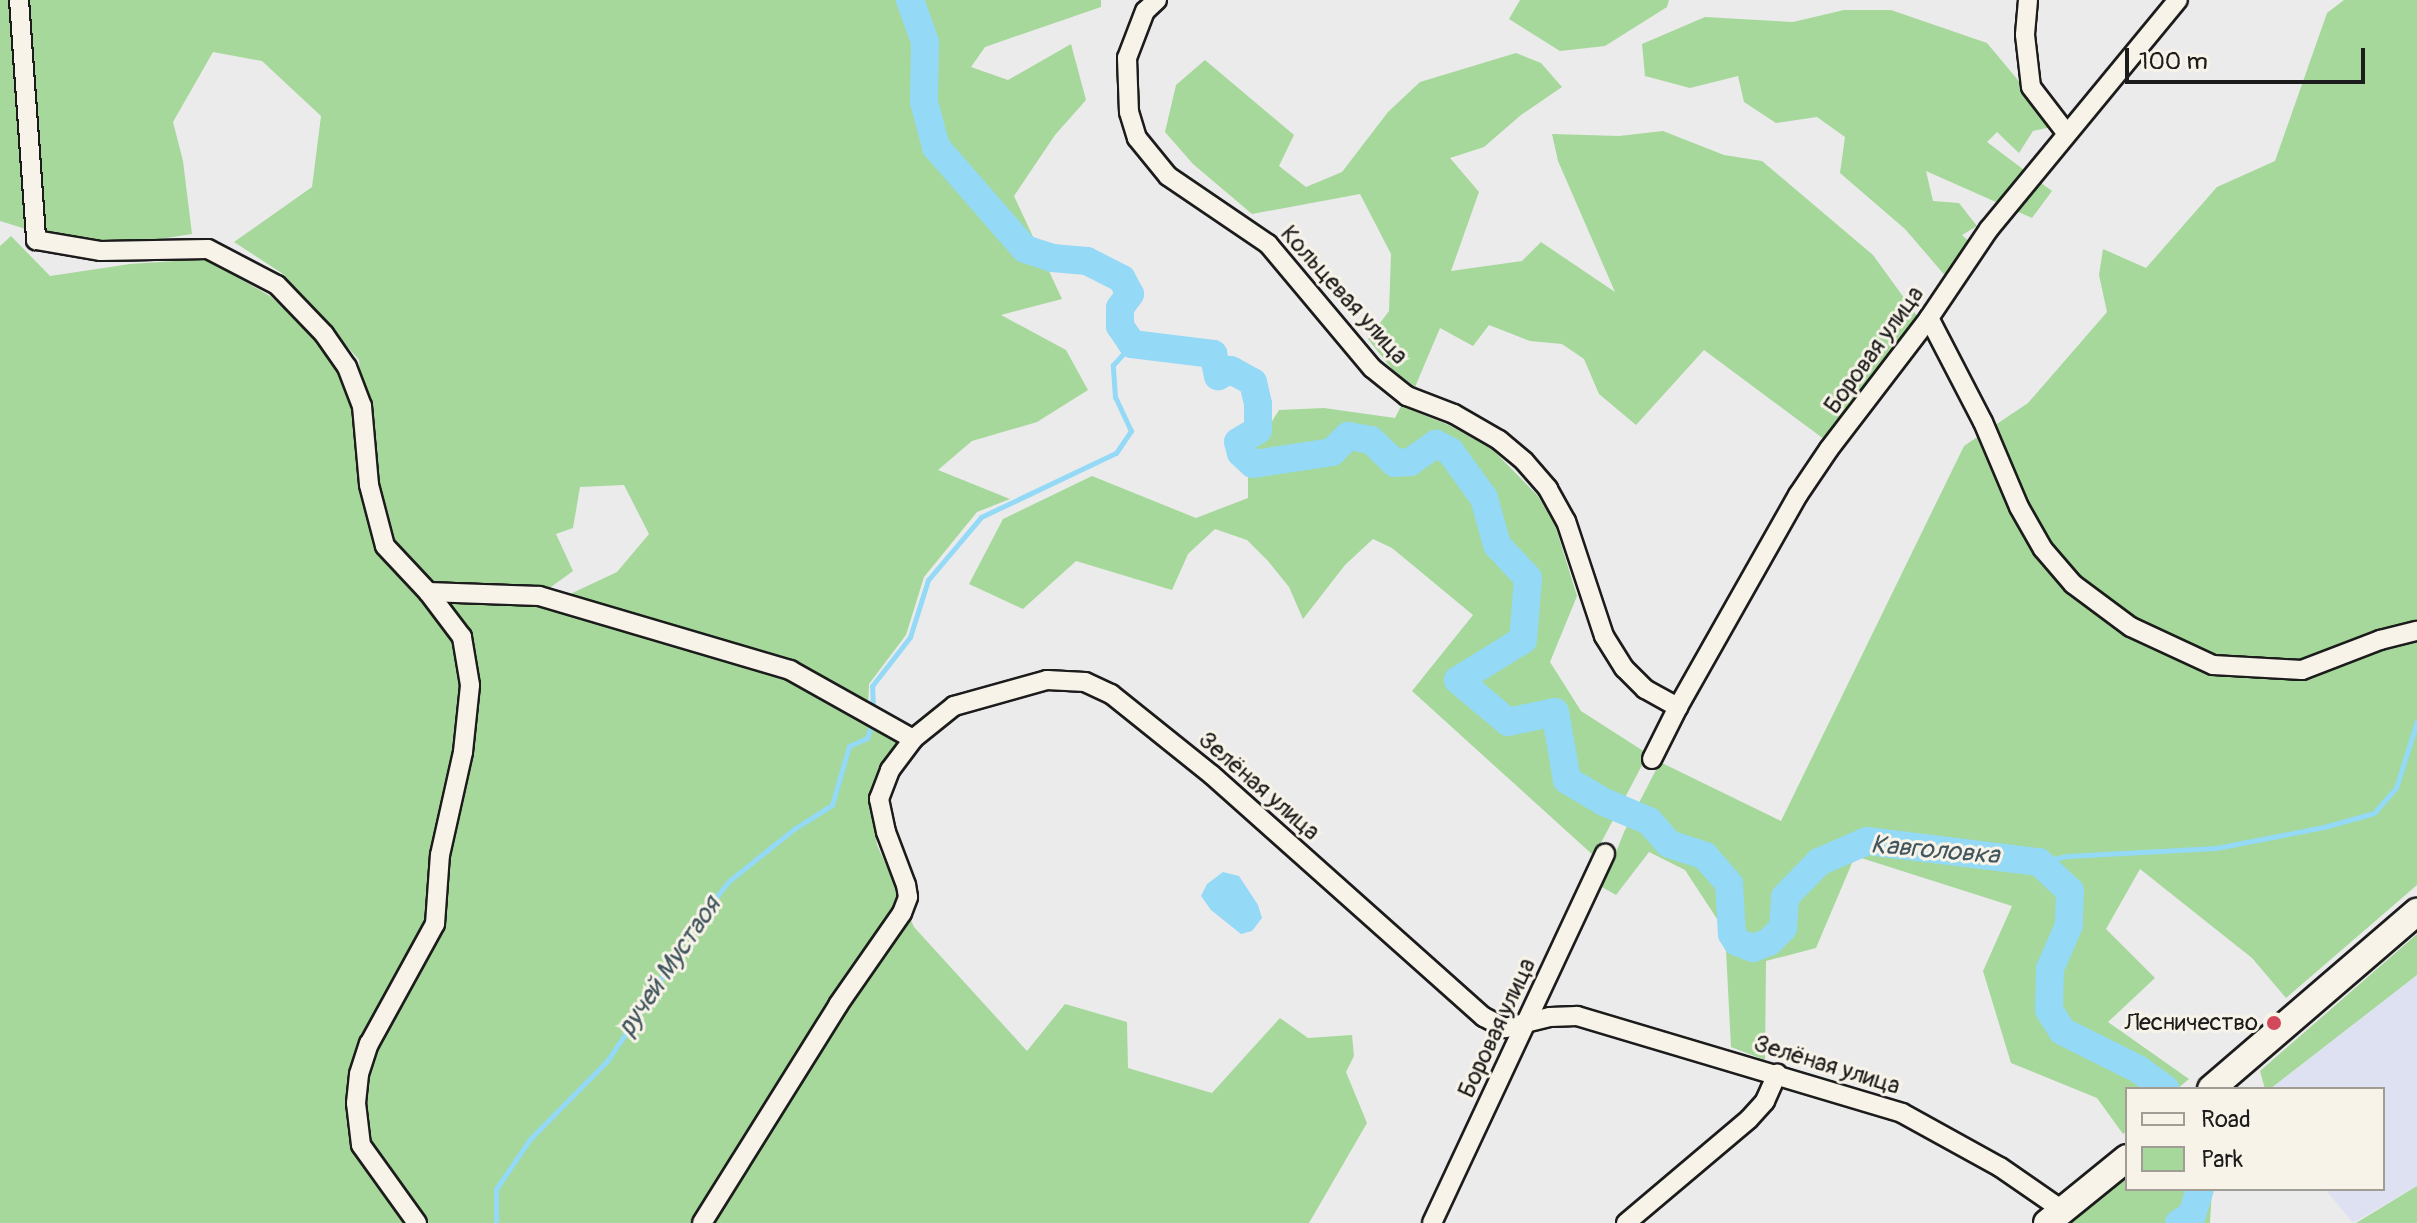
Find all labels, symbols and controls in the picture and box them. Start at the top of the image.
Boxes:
scale bar [2129,32,2369,82]
text: 100 m [2139,47,2208,76]
street label: Кольцевая улица [1274,220,1414,370]
street label: Боровая улица [1818,281,1930,419]
street label: Зелёная улица [1192,726,1326,846]
water label: Кавголовка [1870,830,2000,872]
water label: ручей Мустаоя [612,891,728,1043]
street label: Боровая улица [1452,954,1542,1102]
place label: Лесничество [2125,1009,2258,1037]
marker: Лесничество [2265,1014,2283,1032]
street label: Зелёная улица [1750,1029,1904,1101]
legend [2125,1087,2385,1191]
text: Road [2201,1105,2251,1134]
text: Park [2201,1145,2243,1174]

